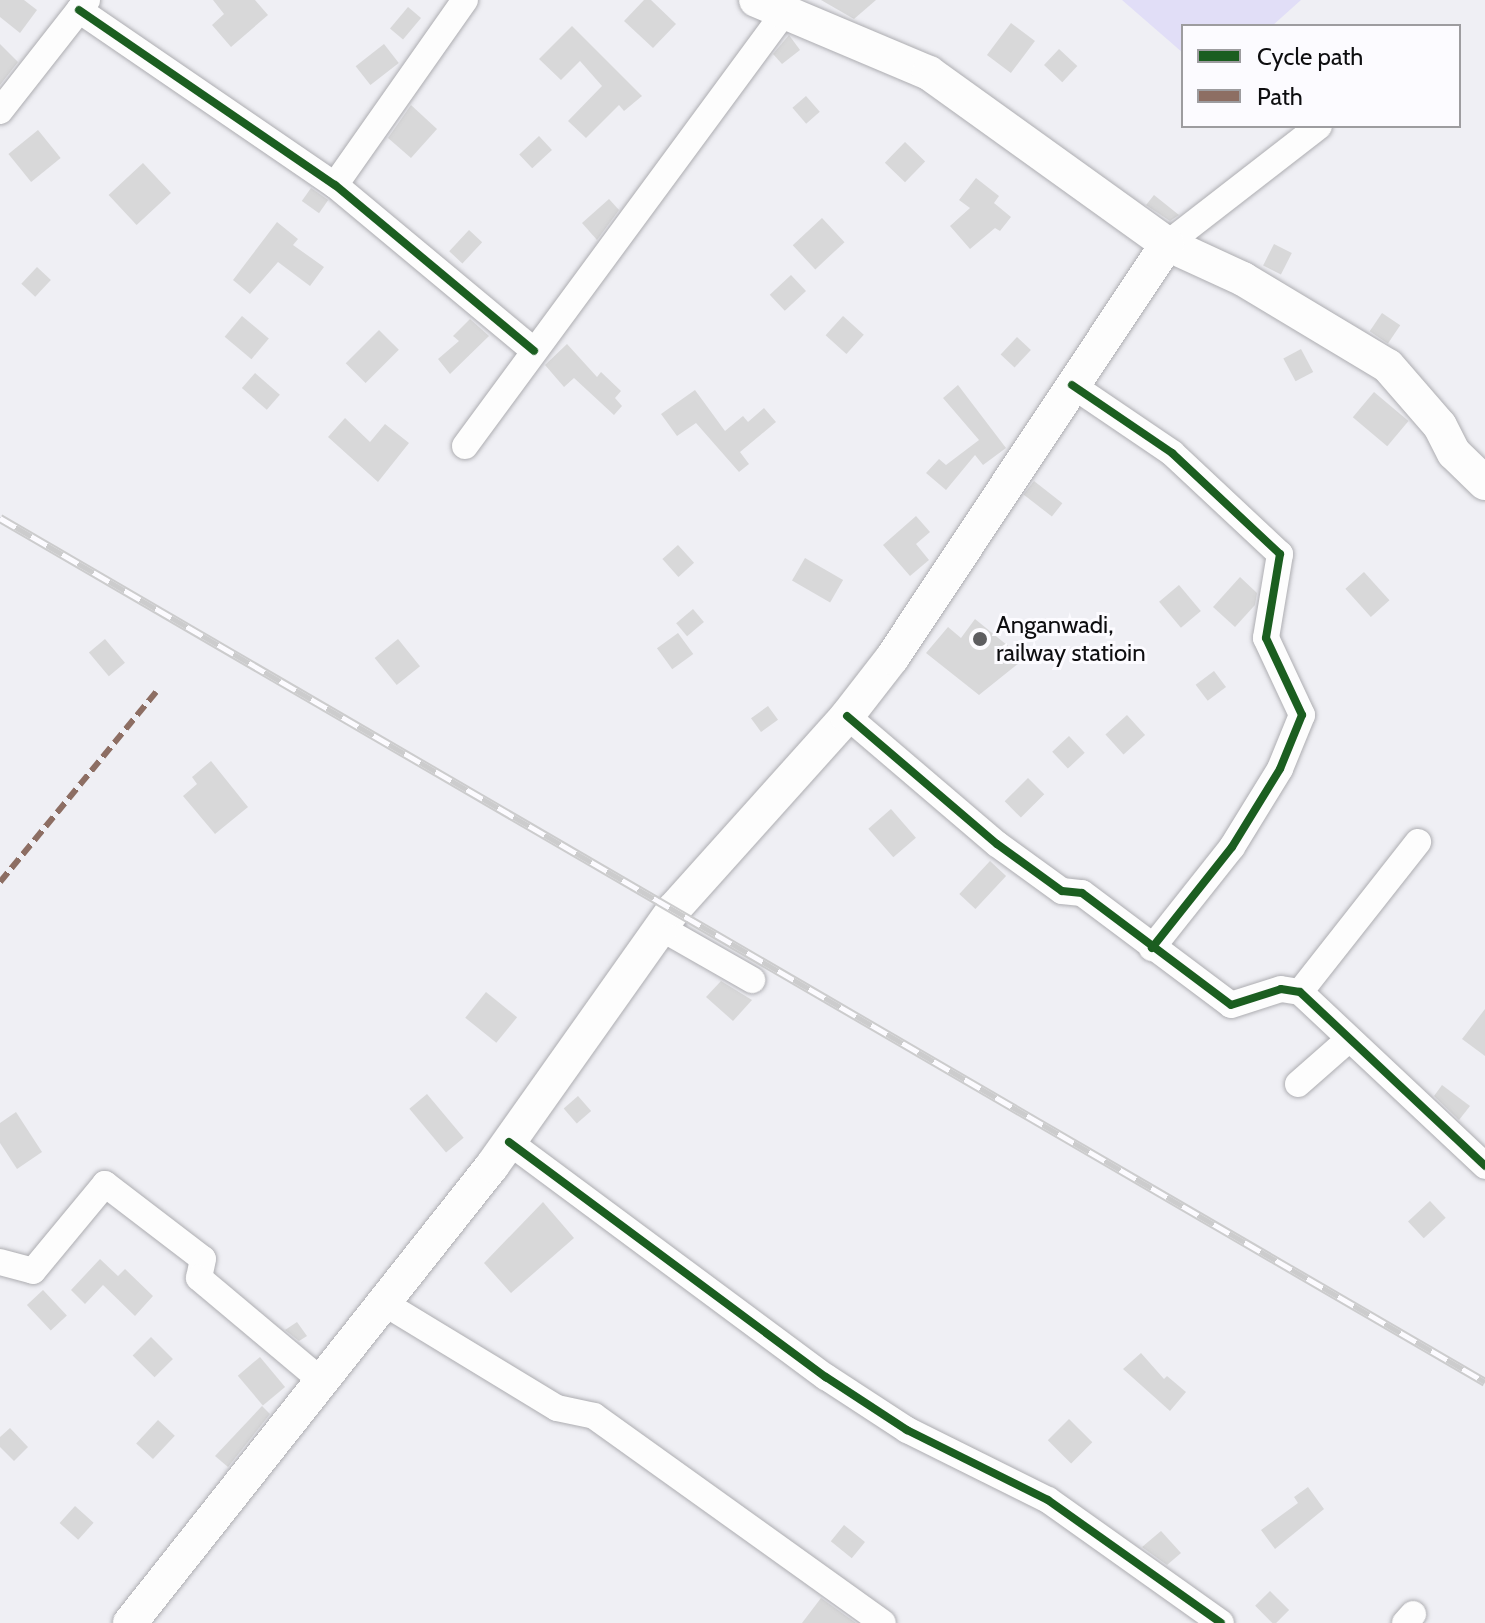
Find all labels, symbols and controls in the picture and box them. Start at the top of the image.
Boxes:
legend [1181,24,1461,128]
text: Cycle path [1257,42,1363,71]
text: Path [1257,82,1303,111]
place label: Anganwadi, railway statioin [996,611,1146,667]
marker: Anganwadi, railway statioin [971,630,989,648]

